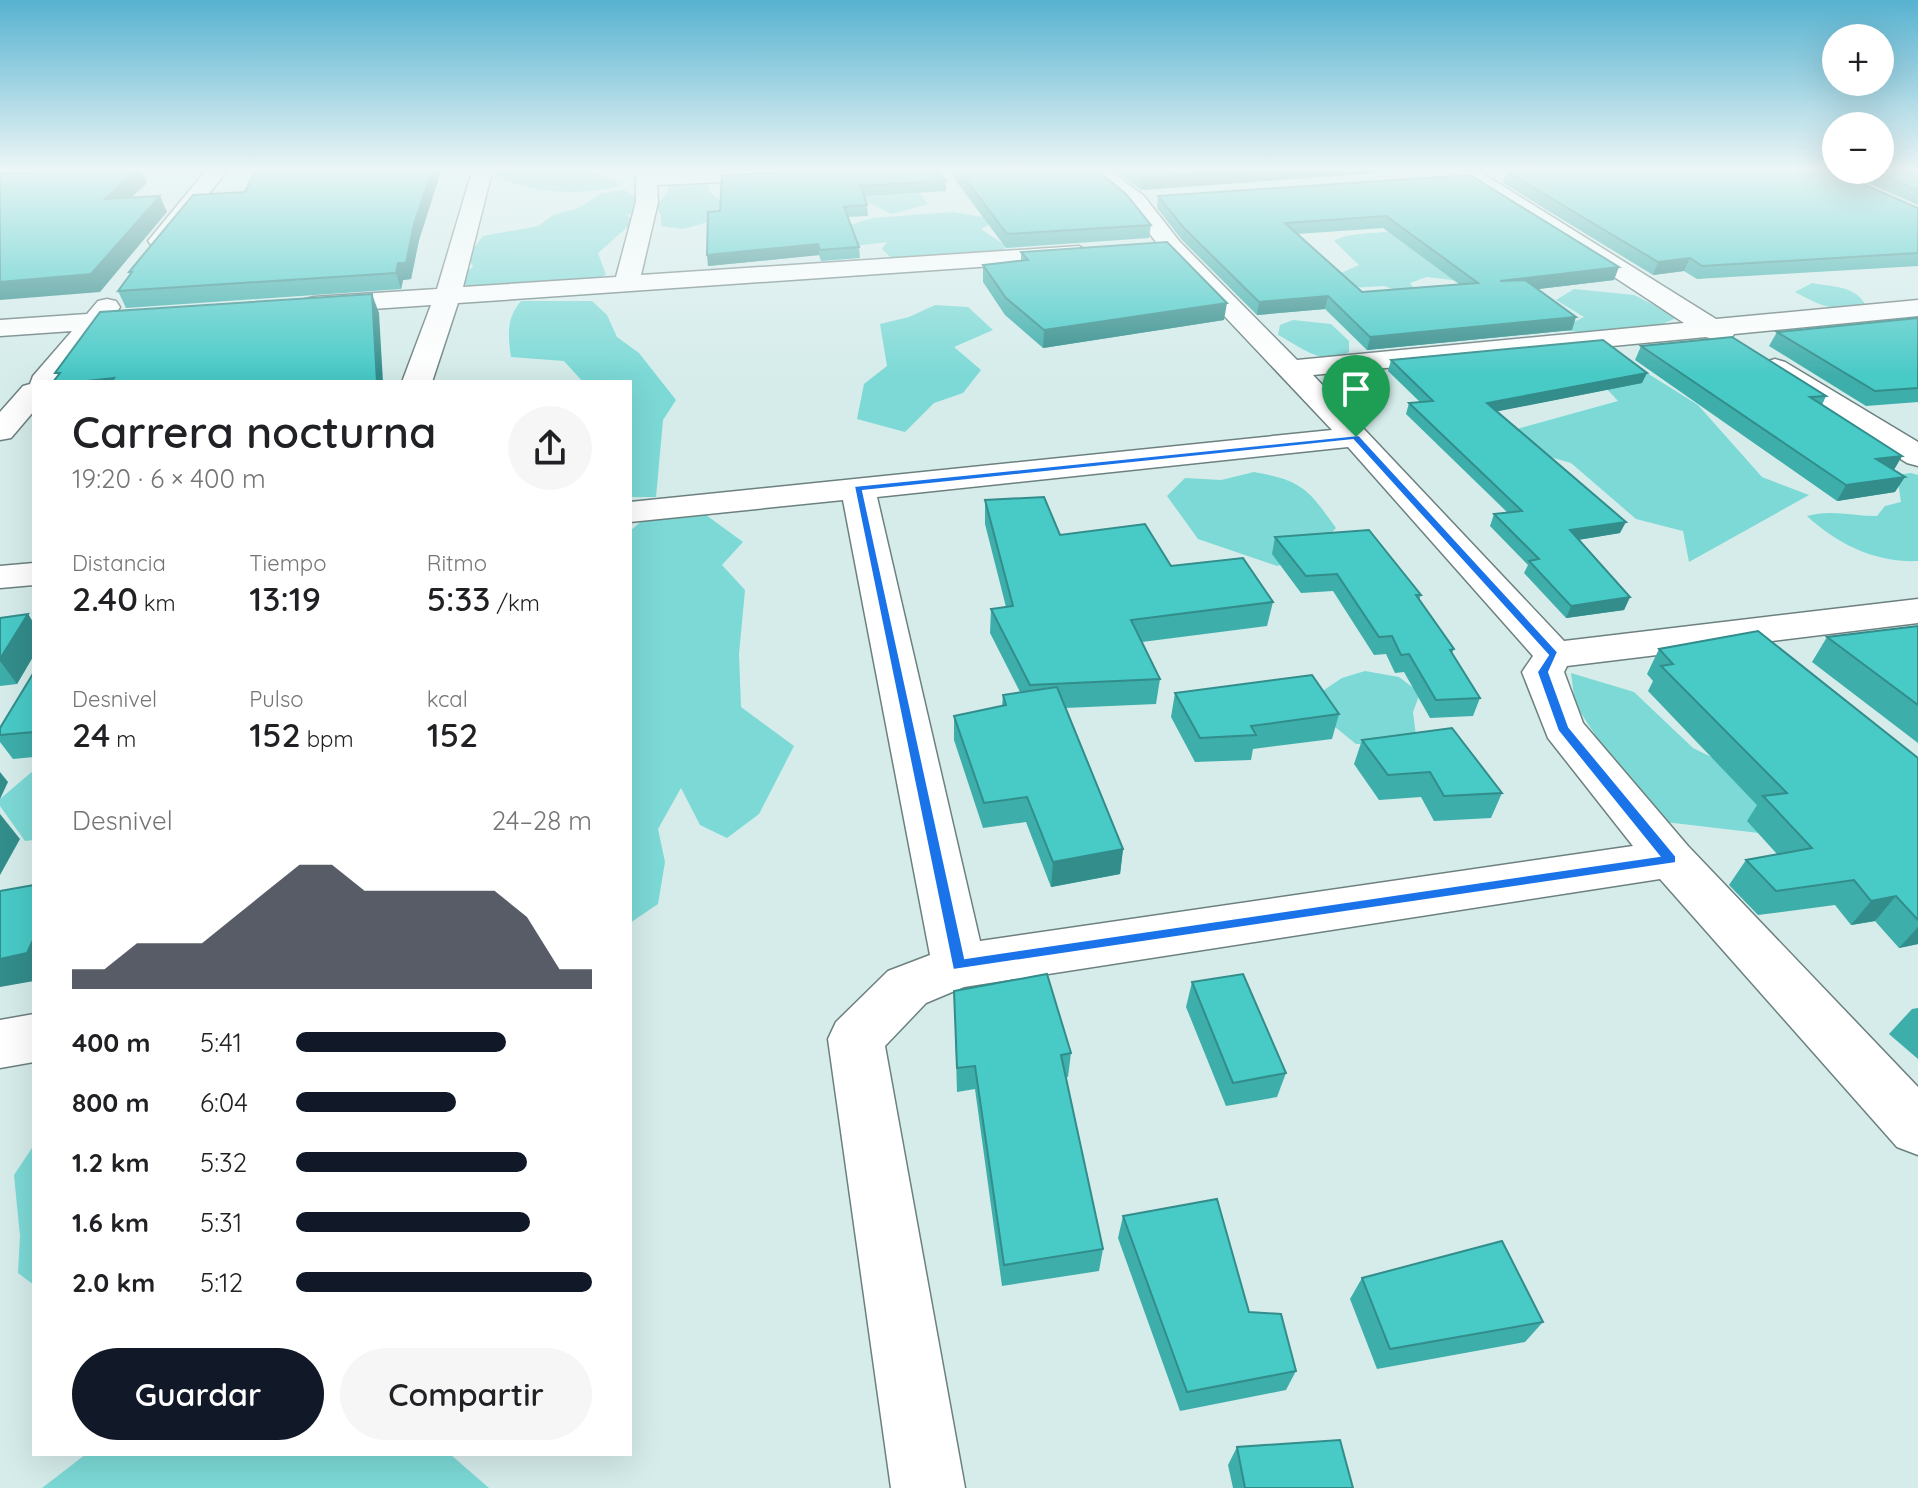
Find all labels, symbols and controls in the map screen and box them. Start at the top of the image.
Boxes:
map controls [1822,24,1894,184]
button: + [1822,24,1894,96]
button: − [1822,112,1894,184]
pin [1322,355,1390,437]
icon: arrive [1334,367,1378,411]
text: Carrera nocturna [72,404,436,459]
button: share [508,406,592,490]
text: 19:20 · 6 × 400 m [72,462,266,495]
text: Distancia [72,549,166,577]
text: Tiempo [249,549,326,577]
text: Ritmo [427,549,487,577]
text: 2.40 [72,577,138,620]
text: 13:19 [249,577,321,620]
text: 5:33 [427,577,490,620]
text: km [138,589,176,617]
text: /km [490,589,540,617]
text: Desnivel [72,685,157,713]
text: Pulso [249,685,304,713]
text: kcal [427,685,468,713]
text: 24 [72,713,110,756]
text: 152 [249,713,301,756]
text: 152 [427,713,478,756]
text: m [110,725,136,753]
text: bpm [301,725,354,753]
text: Desnivel [72,804,173,837]
text: 24–28 m [492,804,592,837]
text: 400 m [72,1026,150,1059]
text: 5:41 [200,1026,242,1059]
text: 800 m [72,1086,149,1119]
text: 6:04 [200,1086,248,1119]
text: 1.2 km [72,1146,149,1179]
text: 5:32 [200,1146,247,1179]
text: 1.6 km [72,1206,149,1239]
text: 5:31 [200,1206,242,1239]
text: 2.0 km [72,1266,155,1299]
text: 5:12 [200,1266,243,1299]
button: Guardar [72,1348,324,1440]
button: Compartir [340,1348,592,1440]

